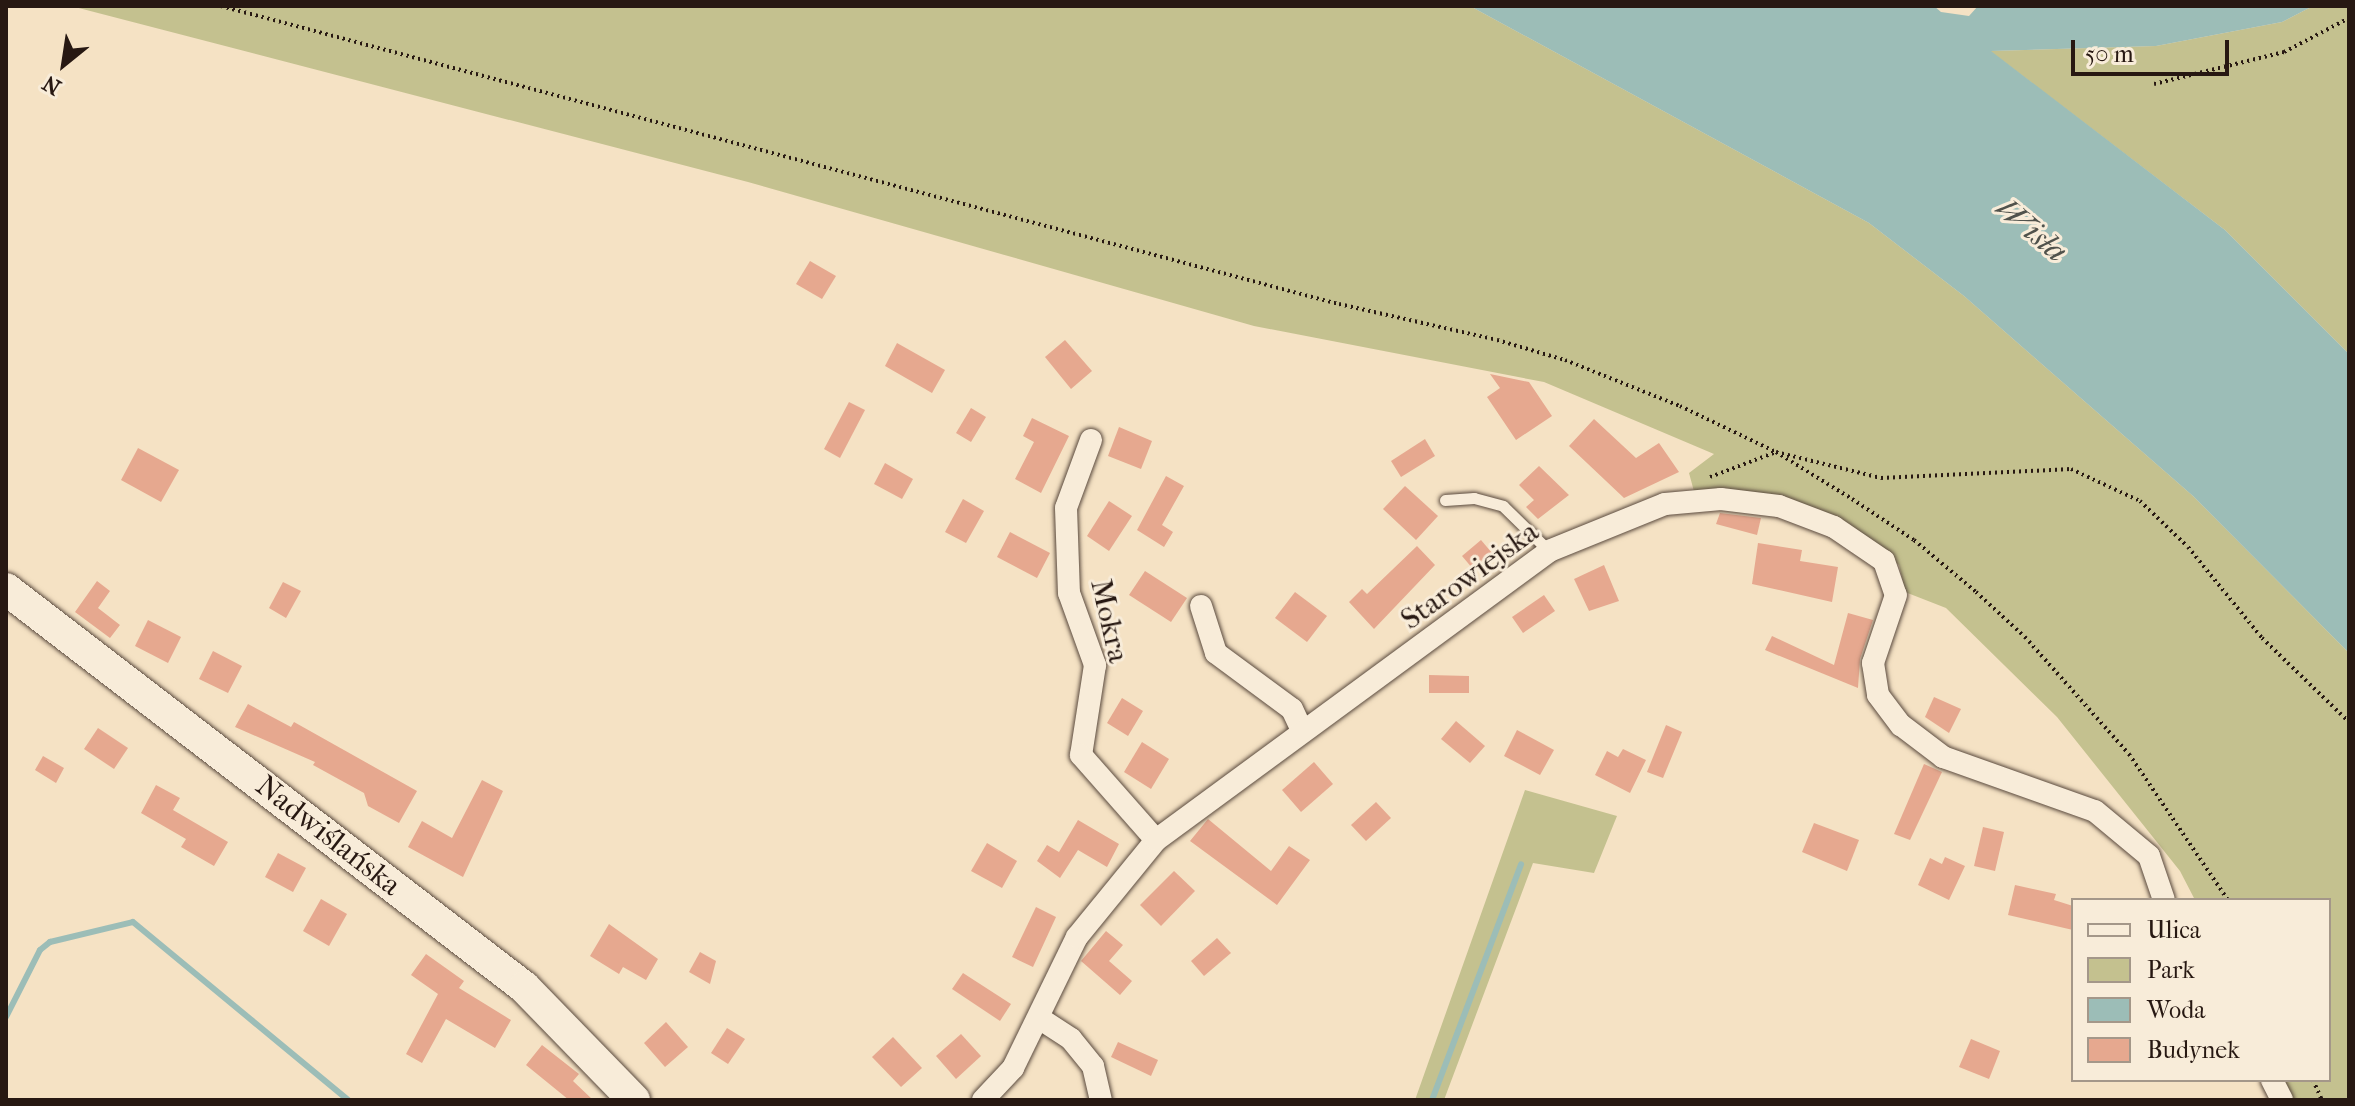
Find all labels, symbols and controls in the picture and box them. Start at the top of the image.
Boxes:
north arrow [24,24,104,104]
scale bar [2075,24,2233,74]
text: 50 m [2085,40,2134,68]
text: N [38,69,66,100]
water label: Wisła [1988,189,2074,271]
street label: Starowiejska [1394,514,1546,638]
street label: Mokra [1082,576,1136,666]
street label: Nadwiślańska [248,768,408,904]
legend [2071,898,2331,1082]
text: Ulica [2147,916,2201,944]
text: Park [2147,956,2195,984]
text: Woda [2147,996,2205,1024]
text: Budynek [2147,1036,2240,1064]

